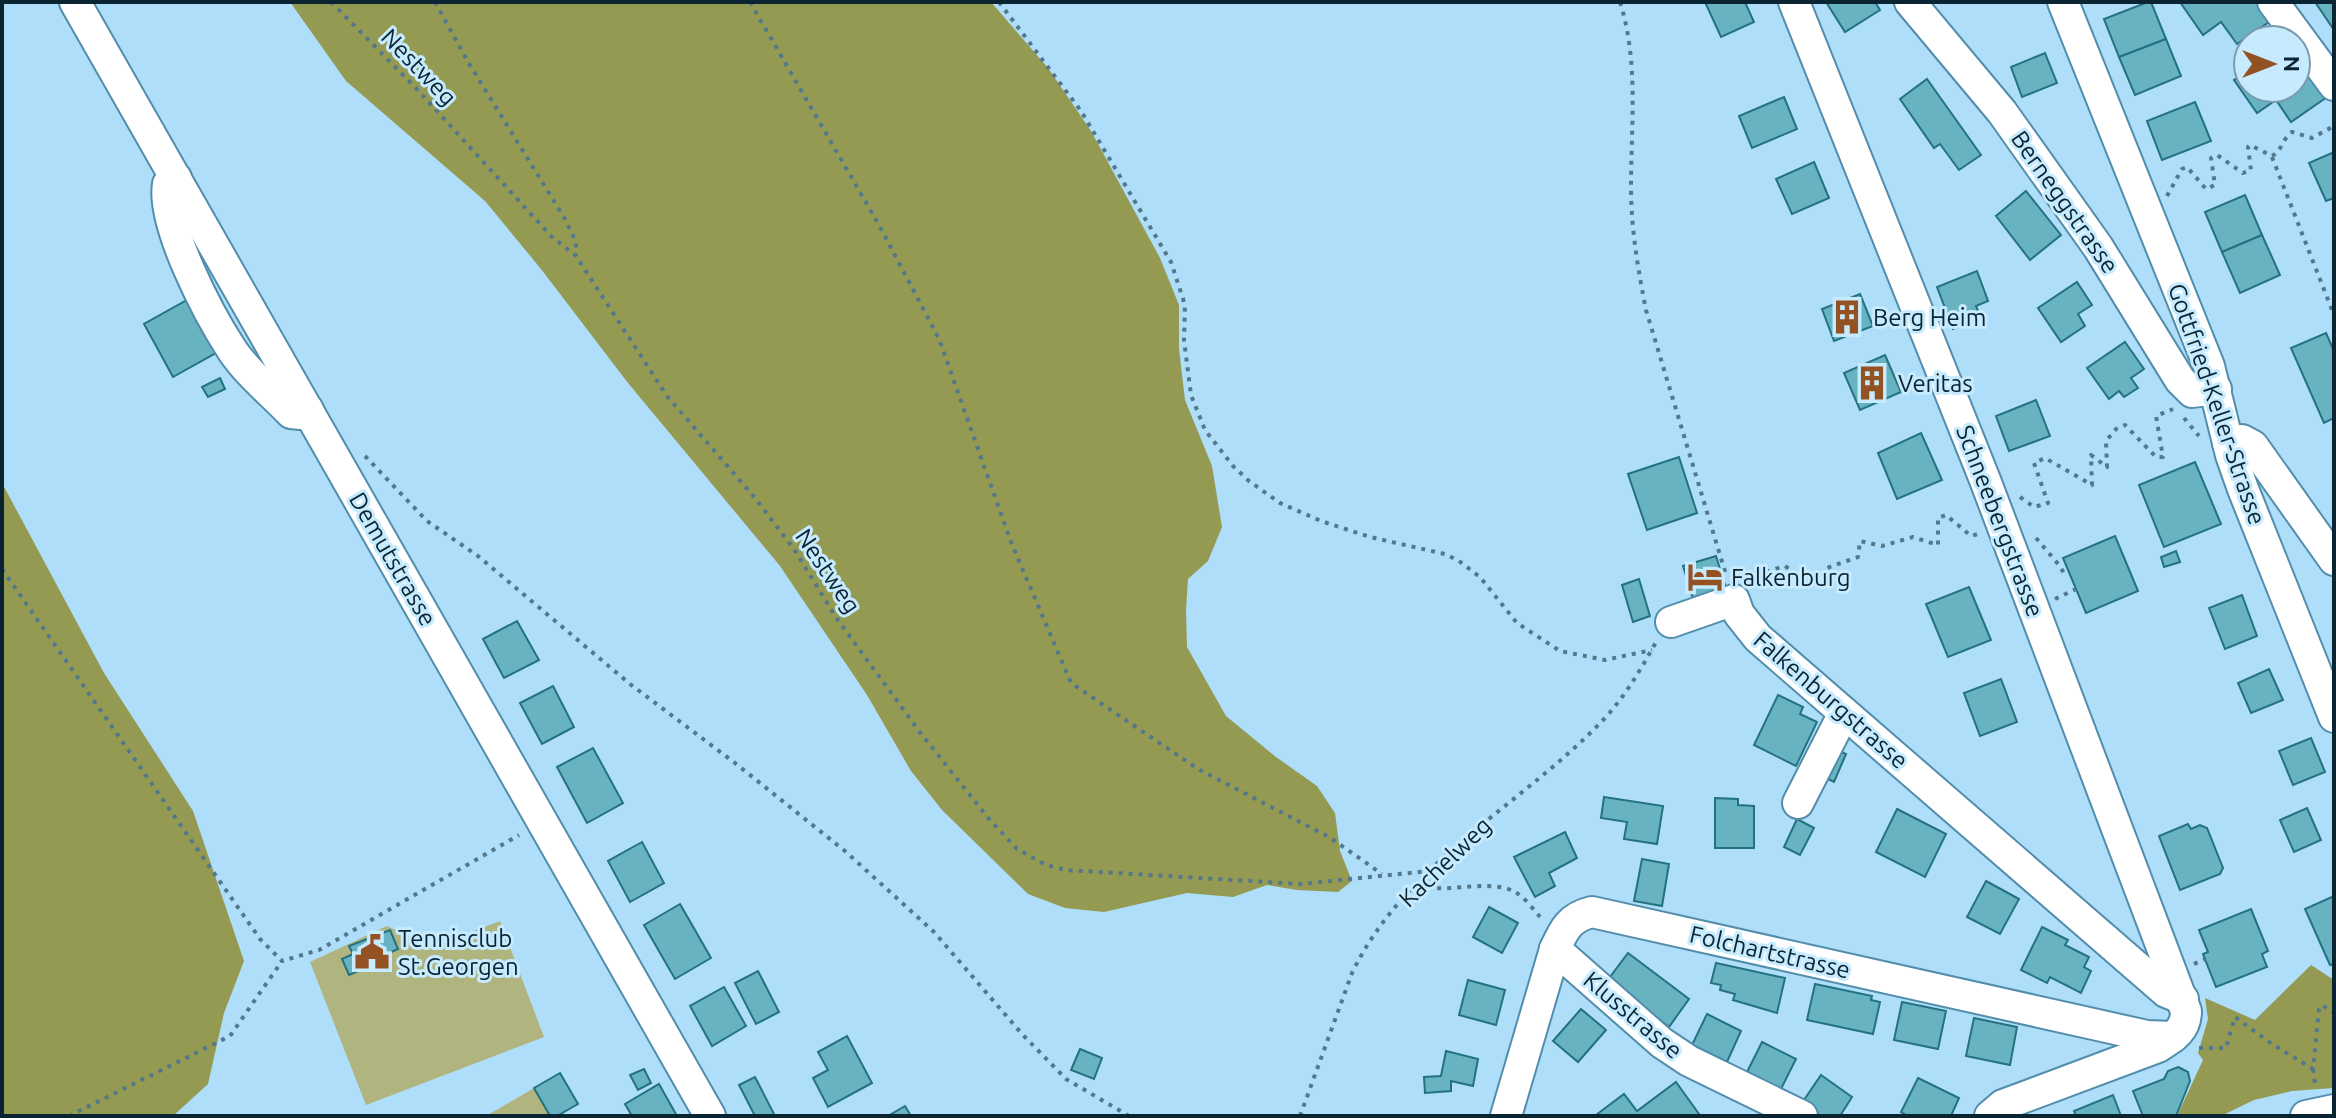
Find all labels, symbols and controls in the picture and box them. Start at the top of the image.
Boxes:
street label: Nestweg [376,23,462,111]
north arrow [2232,24,2312,104]
text: N [2280,56,2305,72]
street label: Berneggstrasse [2006,126,2124,278]
street label: Gottfried-Keller-Strasse [2163,280,2271,528]
building icon: Berg Heim [1828,298,1866,336]
place label: Berg Heim [1873,304,1986,331]
building icon: Veritas [1853,364,1891,402]
place label: Veritas [1898,370,1973,397]
street label: Schneebergstrasse [1951,421,2049,621]
street label: Demutstrasse [344,488,442,630]
street label: Nestweg [790,524,866,618]
hotel icon: Falkenburg [1686,558,1724,596]
place label: Falkenburg [1731,564,1851,591]
street label: Falkenburgstrasse [1749,626,1913,774]
street label: Kachelweg [1394,812,1496,912]
street label: Folchartstrasse [1687,920,1853,984]
place label: Tennisclub St.Georgen [398,925,519,980]
public building icon: Tennisclub St.Georgen [353,933,391,971]
street label: Klusstrasse [1578,966,1688,1064]

